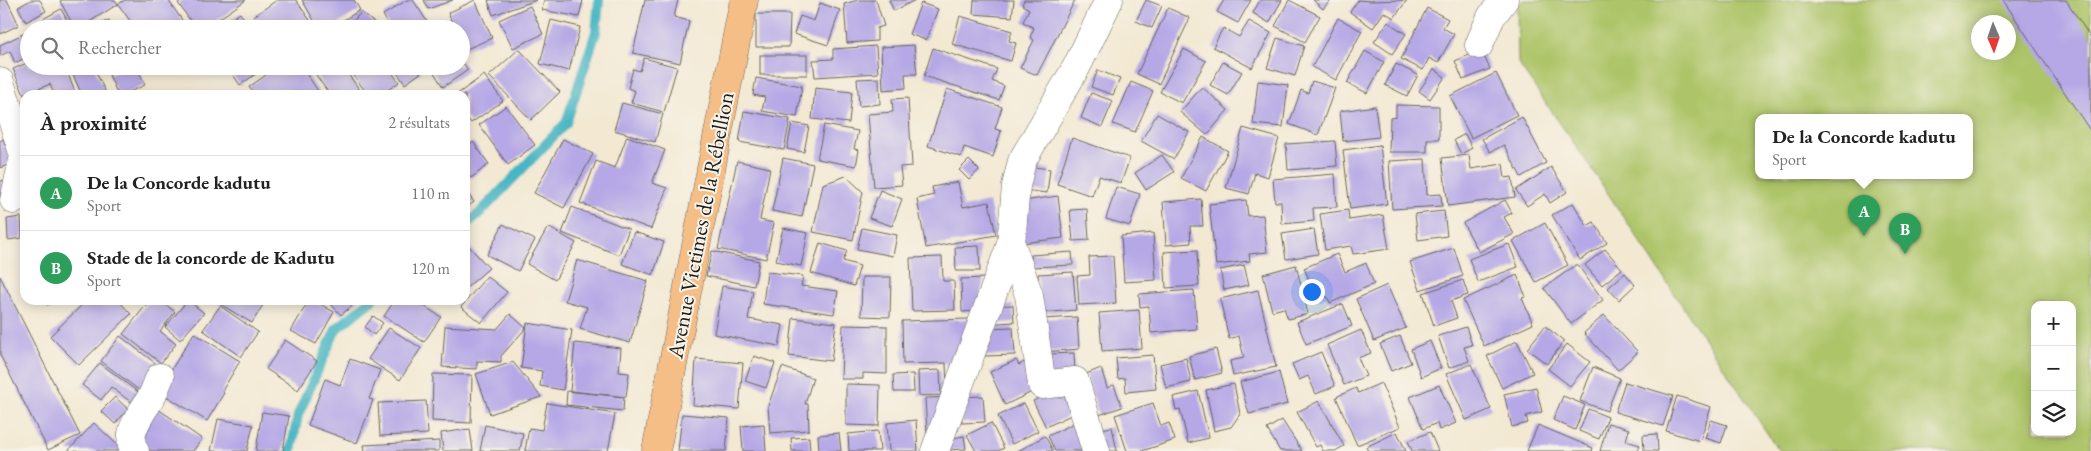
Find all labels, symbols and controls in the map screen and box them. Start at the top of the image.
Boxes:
north arrow [1971,15,2016,60]
search box [20,20,470,75]
icon: search [38,34,66,62]
text: Rechercher [78,35,161,60]
street label: Avenue Victimes de la Rébellion [660,89,741,362]
text: À proximité [40,109,147,136]
text: 2 résultats [388,112,450,133]
popup [1755,114,1973,179]
text: De la Concorde kadutu [1772,124,1956,149]
text: Sport [1772,149,1806,170]
text: De la Concorde kadutu [87,170,271,195]
text: A [50,183,62,204]
text: 110 m [411,183,450,204]
text: Sport [87,195,121,216]
pin: A [1848,195,1880,236]
pin: B [1889,213,1921,254]
text: Stade de la concorde de Kadutu [87,245,335,270]
text: B [51,258,61,279]
text: 120 m [411,258,450,279]
text: Sport [87,270,121,291]
your location [1299,279,1325,305]
map controls [2031,301,2076,436]
button: + [2031,301,2076,346]
button: − [2031,346,2076,391]
button: layers [2031,391,2076,436]

